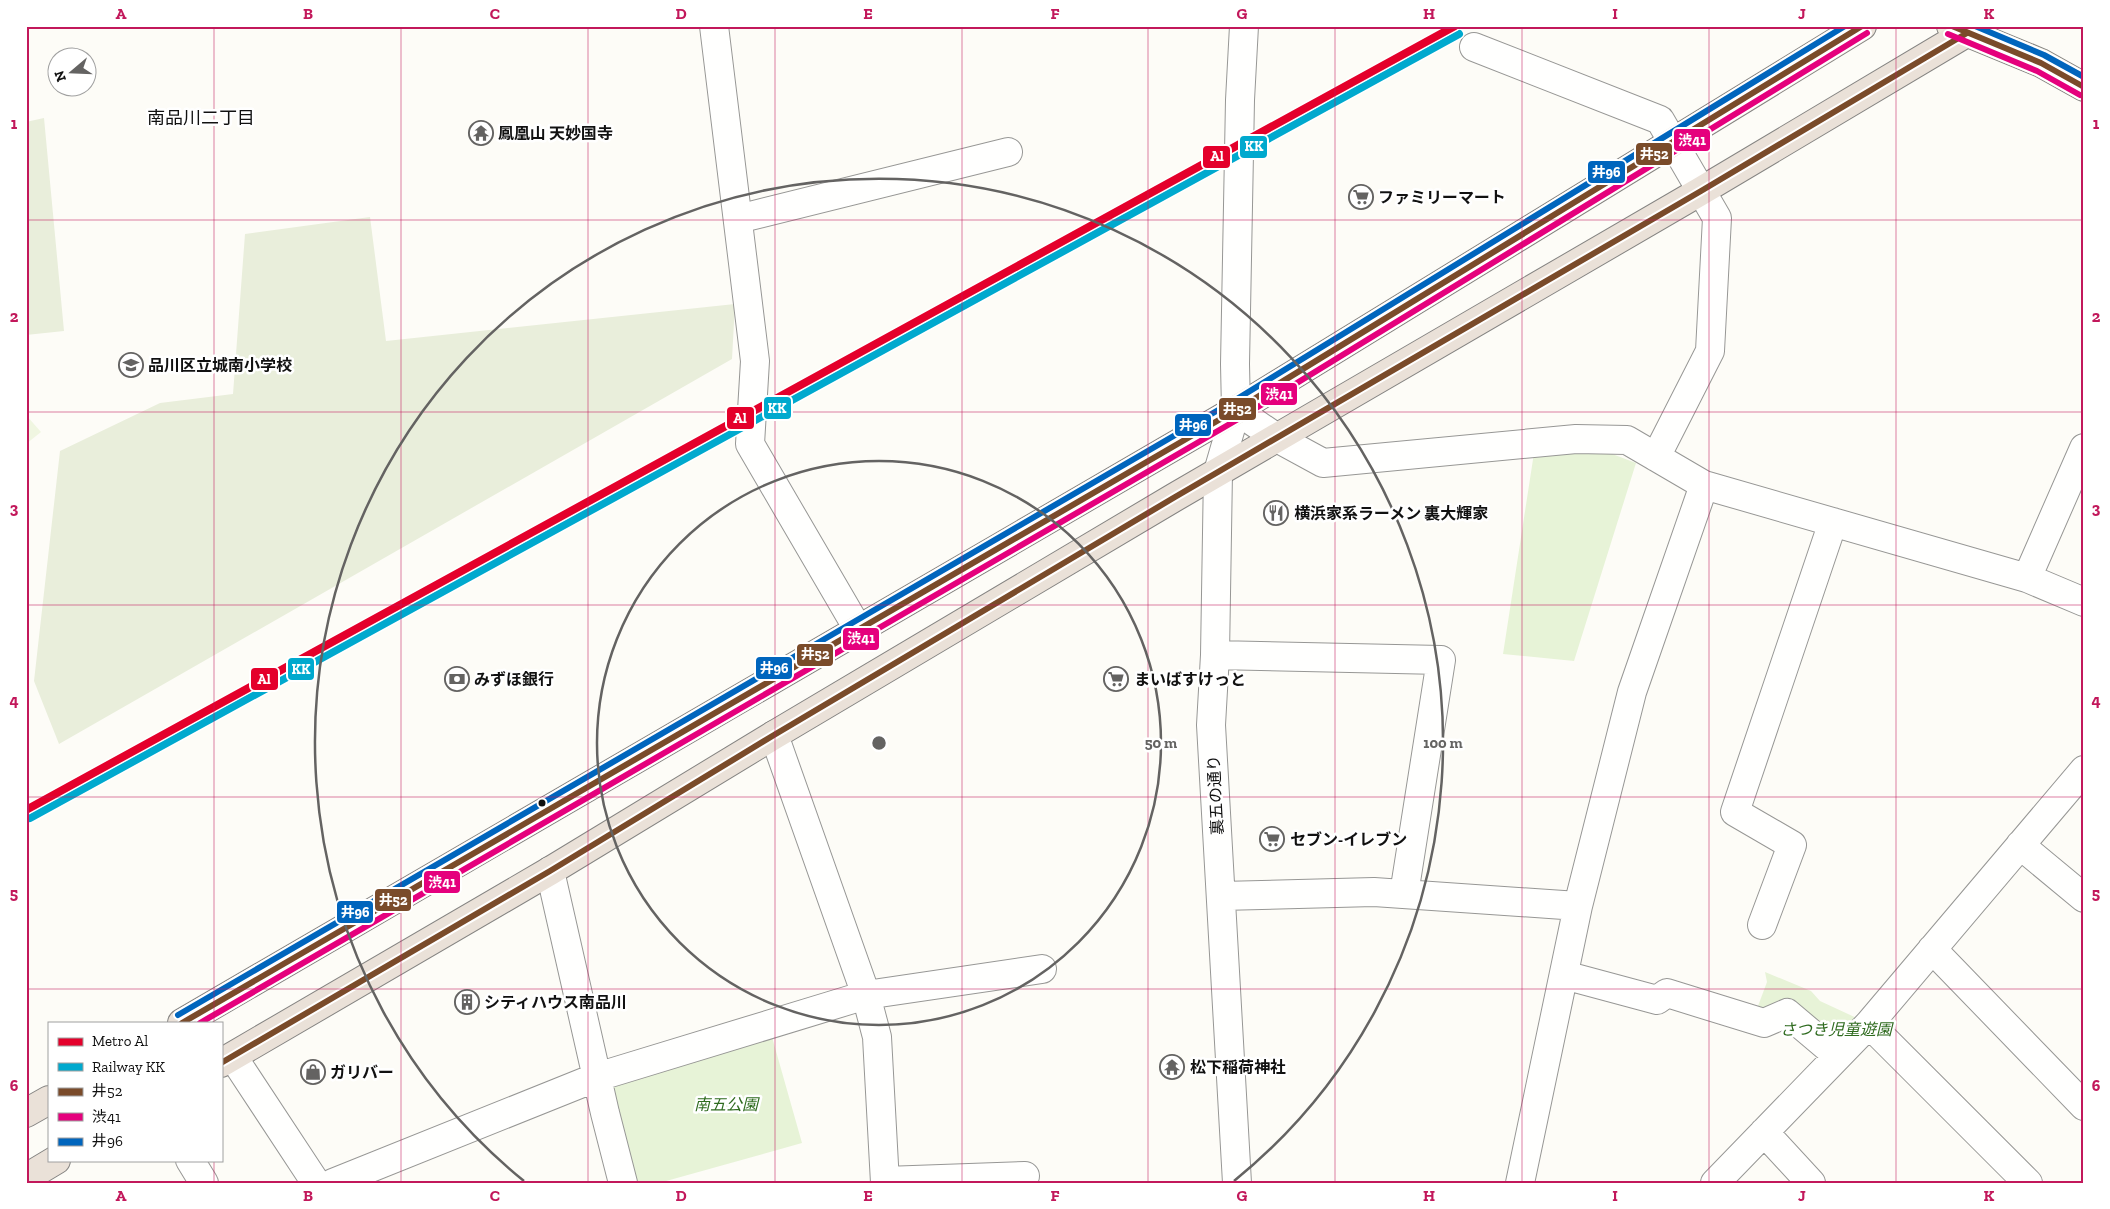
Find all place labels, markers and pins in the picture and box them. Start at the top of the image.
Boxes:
temple icon: 鳳凰山 天妙国寺 [468,120,494,146]
place label: 鳳凰山 天妙国寺 [498,124,613,143]
supermarket icon: ファミリーマート [1348,184,1374,210]
place label: ファミリーマート [1378,188,1506,207]
school or university icon: 品川区立城南小学校 [118,352,144,378]
place label: 品川区立城南小学校 [148,356,292,375]
restaurant icon: 横浜家系ラーメン 裏大輝家 [1263,500,1289,526]
place label: 横浜家系ラーメン 裏大輝家 [1294,504,1488,523]
bank icon: みずほ銀行 [444,666,470,692]
supermarket icon: まいばすけっと [1103,666,1129,692]
place label: みずほ銀行 [474,670,554,689]
place label: まいばすけっと [1134,670,1246,689]
centre of rings [870,734,888,752]
unlabelled marker [537,798,547,808]
supermarket icon: セブン-イレブン [1259,826,1285,852]
place label: セブン-イレブン [1290,830,1407,849]
building icon: シティハウス南品川 [454,989,480,1015]
place label: シティハウス南品川 [484,993,627,1012]
temple icon: 松下稲荷神社 [1159,1054,1185,1080]
place label: 松下稲荷神社 [1190,1058,1286,1077]
shop icon: ガリバー [300,1059,326,1085]
place label: ガリバー [330,1063,394,1082]

